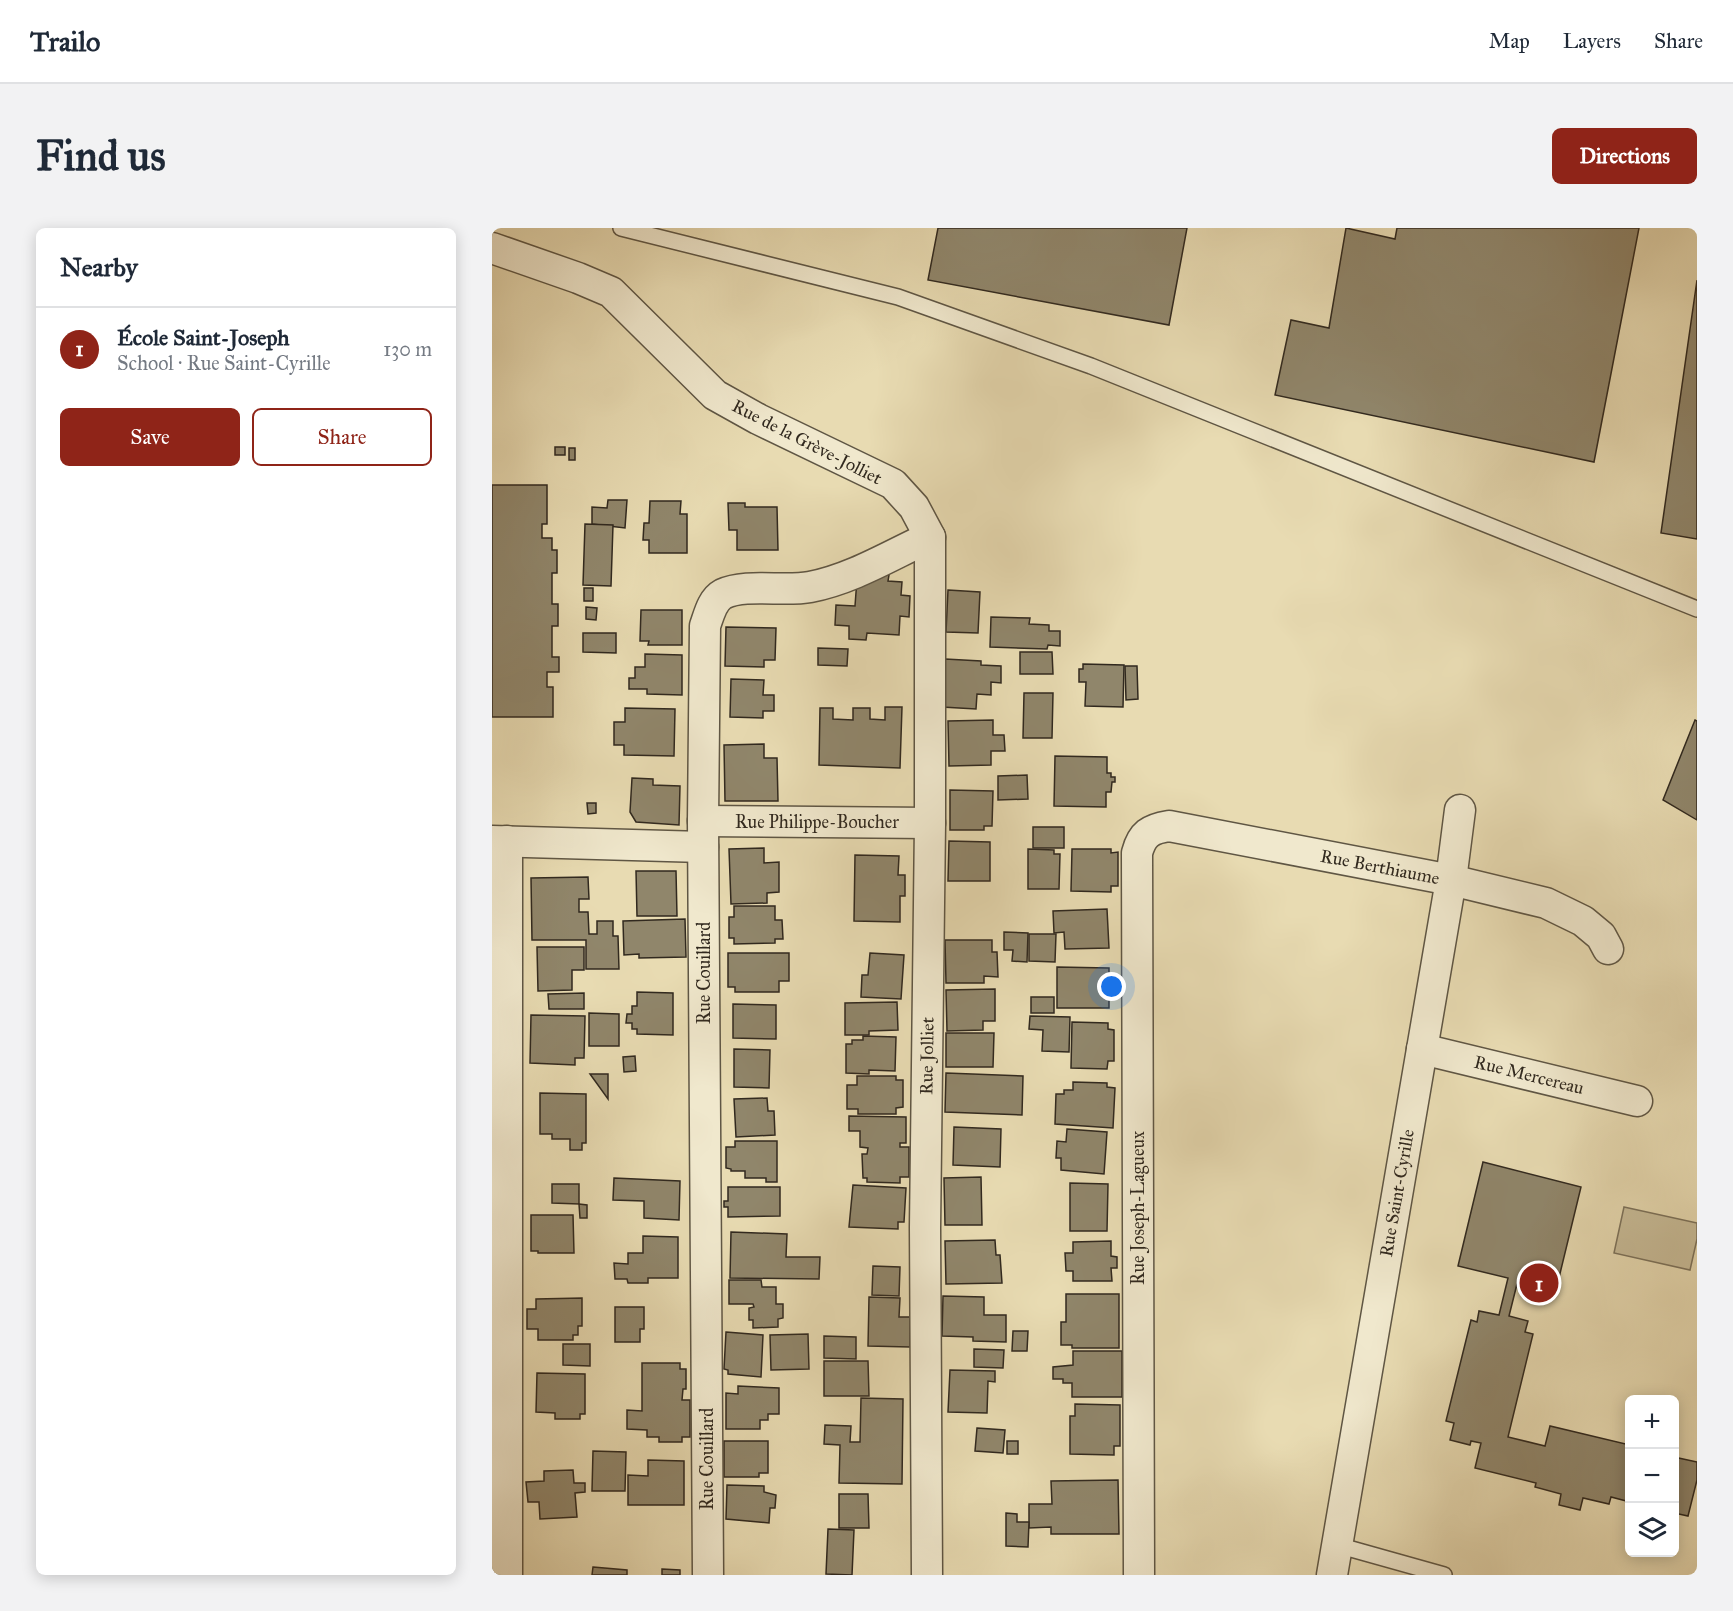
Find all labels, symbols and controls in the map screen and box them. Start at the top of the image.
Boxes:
text: Trailo [30,24,100,59]
text: Map [1489,28,1530,54]
text: Layers [1563,28,1621,54]
text: Share [1654,28,1703,54]
button: Directions [1552,128,1697,184]
text: Find us [36,130,166,182]
text: Nearby [60,251,138,283]
text: École Saint-Joseph [117,324,290,351]
text: 1 [76,337,83,361]
text: 130 m [383,337,432,361]
text: School · Rue Saint-Cyrille [117,351,331,375]
street label: Rue de la Grève-Jolliet [728,395,886,490]
button: Save [60,408,240,466]
button: Share [252,408,432,466]
street label: Rue Philippe-Boucher [735,811,899,833]
street label: Rue Berthiaume [1319,845,1441,889]
street label: Rue Couillard [693,922,715,1024]
your location [1097,972,1126,1001]
street label: Rue Jolliet [915,1016,940,1095]
street label: Rue Mercereau [1472,1051,1587,1099]
street label: Rue Saint-Cyrille [1375,1127,1419,1259]
street label: Rue Joseph-Lagueux [1127,1131,1150,1285]
pin: 1 [1520,1260,1558,1306]
map controls [1625,1395,1679,1557]
button: + [1625,1395,1679,1449]
street label: Rue Couillard [696,1408,718,1510]
button: − [1625,1449,1679,1503]
button: layers [1625,1503,1679,1557]

